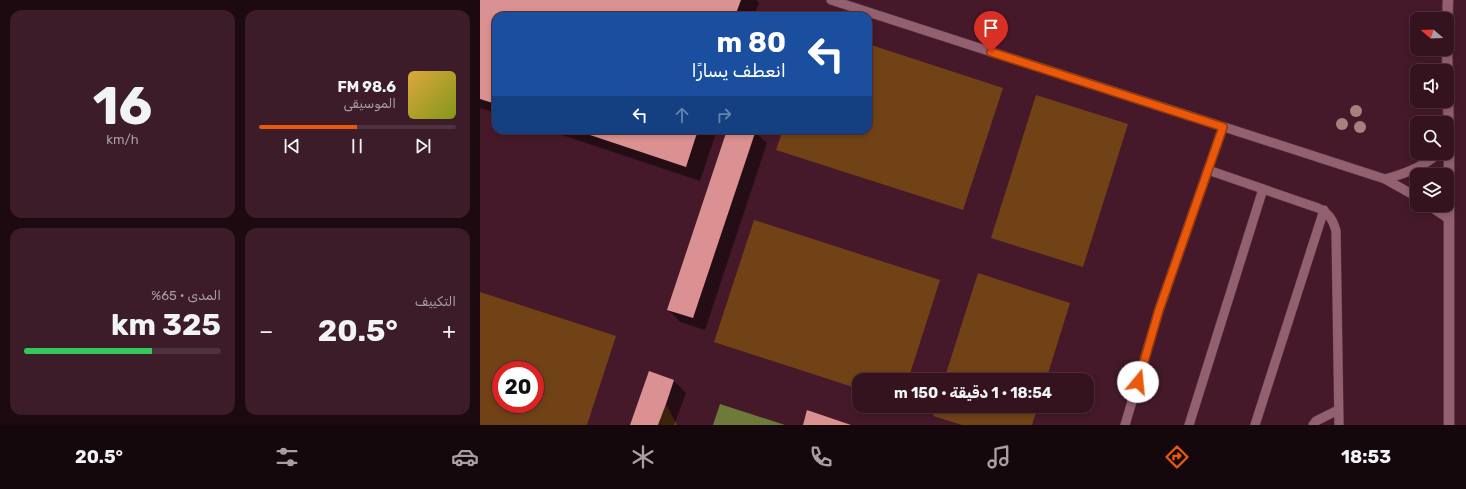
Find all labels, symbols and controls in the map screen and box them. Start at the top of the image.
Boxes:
pin [974,11,1008,52]
north arrow [1410,12,1454,56]
map controls [1410,12,1454,212]
icon: arrive [980,17,1002,39]
text: 80 m [716,26,786,59]
icon: left [800,28,852,80]
text: انعطف يسارًا [692,60,786,82]
button: sound [1410,64,1454,108]
text: 16 [93,75,152,137]
text: 98.6 FM [337,78,396,96]
text: الموسيقى [344,96,396,111]
icon: left [629,104,651,126]
icon: ahead [671,104,693,126]
icon: right [713,104,735,126]
button: search [1410,116,1454,160]
text: km/h [106,132,139,147]
icon: previous [281,135,303,157]
icon: pause [346,135,368,157]
icon: next [412,135,434,157]
button: layers [1410,168,1454,212]
text: المدى · 65% [151,288,221,303]
text: التكييف [415,294,456,309]
text: 325 km [111,307,221,343]
text: 20.5° [318,313,398,349]
text: − [259,318,273,345]
text: + [442,318,456,345]
speed limit sign: 20 [492,361,544,413]
position arrow [1117,361,1159,403]
text: 18:54 · 1 دقيقة · 150 m [894,384,1052,402]
icon: filters [273,443,301,471]
icon: car [451,443,479,471]
icon: climate [629,443,657,471]
icon: phone [807,443,835,471]
icon: music [985,443,1013,471]
icon: directions [1163,443,1191,471]
text: 20.5° [75,446,123,468]
text: 18:53 [1341,446,1391,468]

